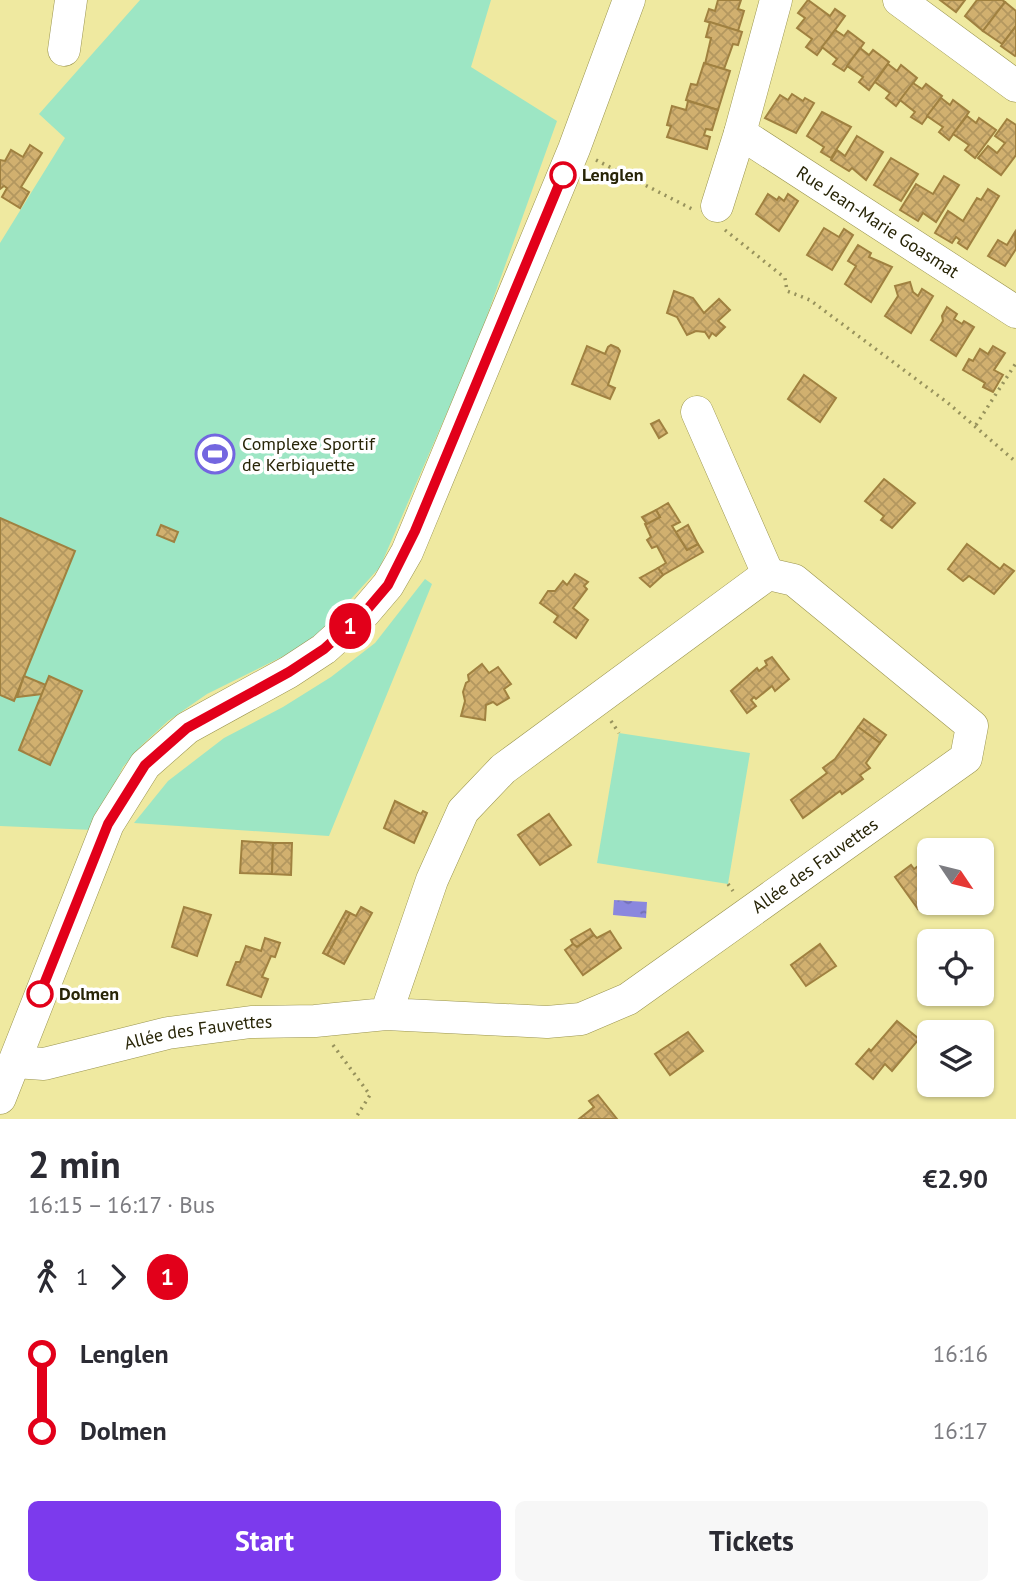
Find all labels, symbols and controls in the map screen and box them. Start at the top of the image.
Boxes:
street label: Rue Jean-Marie Goasmat [792,161,963,283]
marker: Lenglen [550,162,576,188]
place label: Lenglen [582,163,643,186]
place label: Complexe Sportif de Kerbiquette [242,432,376,476]
sports icon: Complexe Sportif de Kerbiquette [194,433,236,475]
line badge: 1 [327,603,373,649]
text: 1 [343,610,357,641]
street label: Allée des Fauvettes [747,813,882,918]
north arrow [917,838,994,915]
map controls [917,838,994,1097]
button: locate [917,929,994,1006]
marker: Dolmen [27,981,53,1007]
place label: Dolmen [59,982,119,1005]
street label: Allée des Fauvettes [122,1010,272,1055]
button: layers [917,1020,994,1097]
text: 2 min [28,1139,121,1188]
text: €2.90 [923,1162,988,1195]
text: 16:15 – 16:17 · Bus [28,1190,215,1219]
icon: walk [28,1258,66,1296]
icon: forward [99,1258,137,1296]
text: 1 [161,1261,174,1292]
text: 1 [76,1262,89,1291]
text: Lenglen [80,1337,169,1370]
text: 16:16 [933,1339,988,1368]
text: Dolmen [80,1414,167,1447]
text: 16:17 [933,1416,988,1445]
button: Start [28,1501,501,1581]
button: Tickets [515,1501,988,1581]

